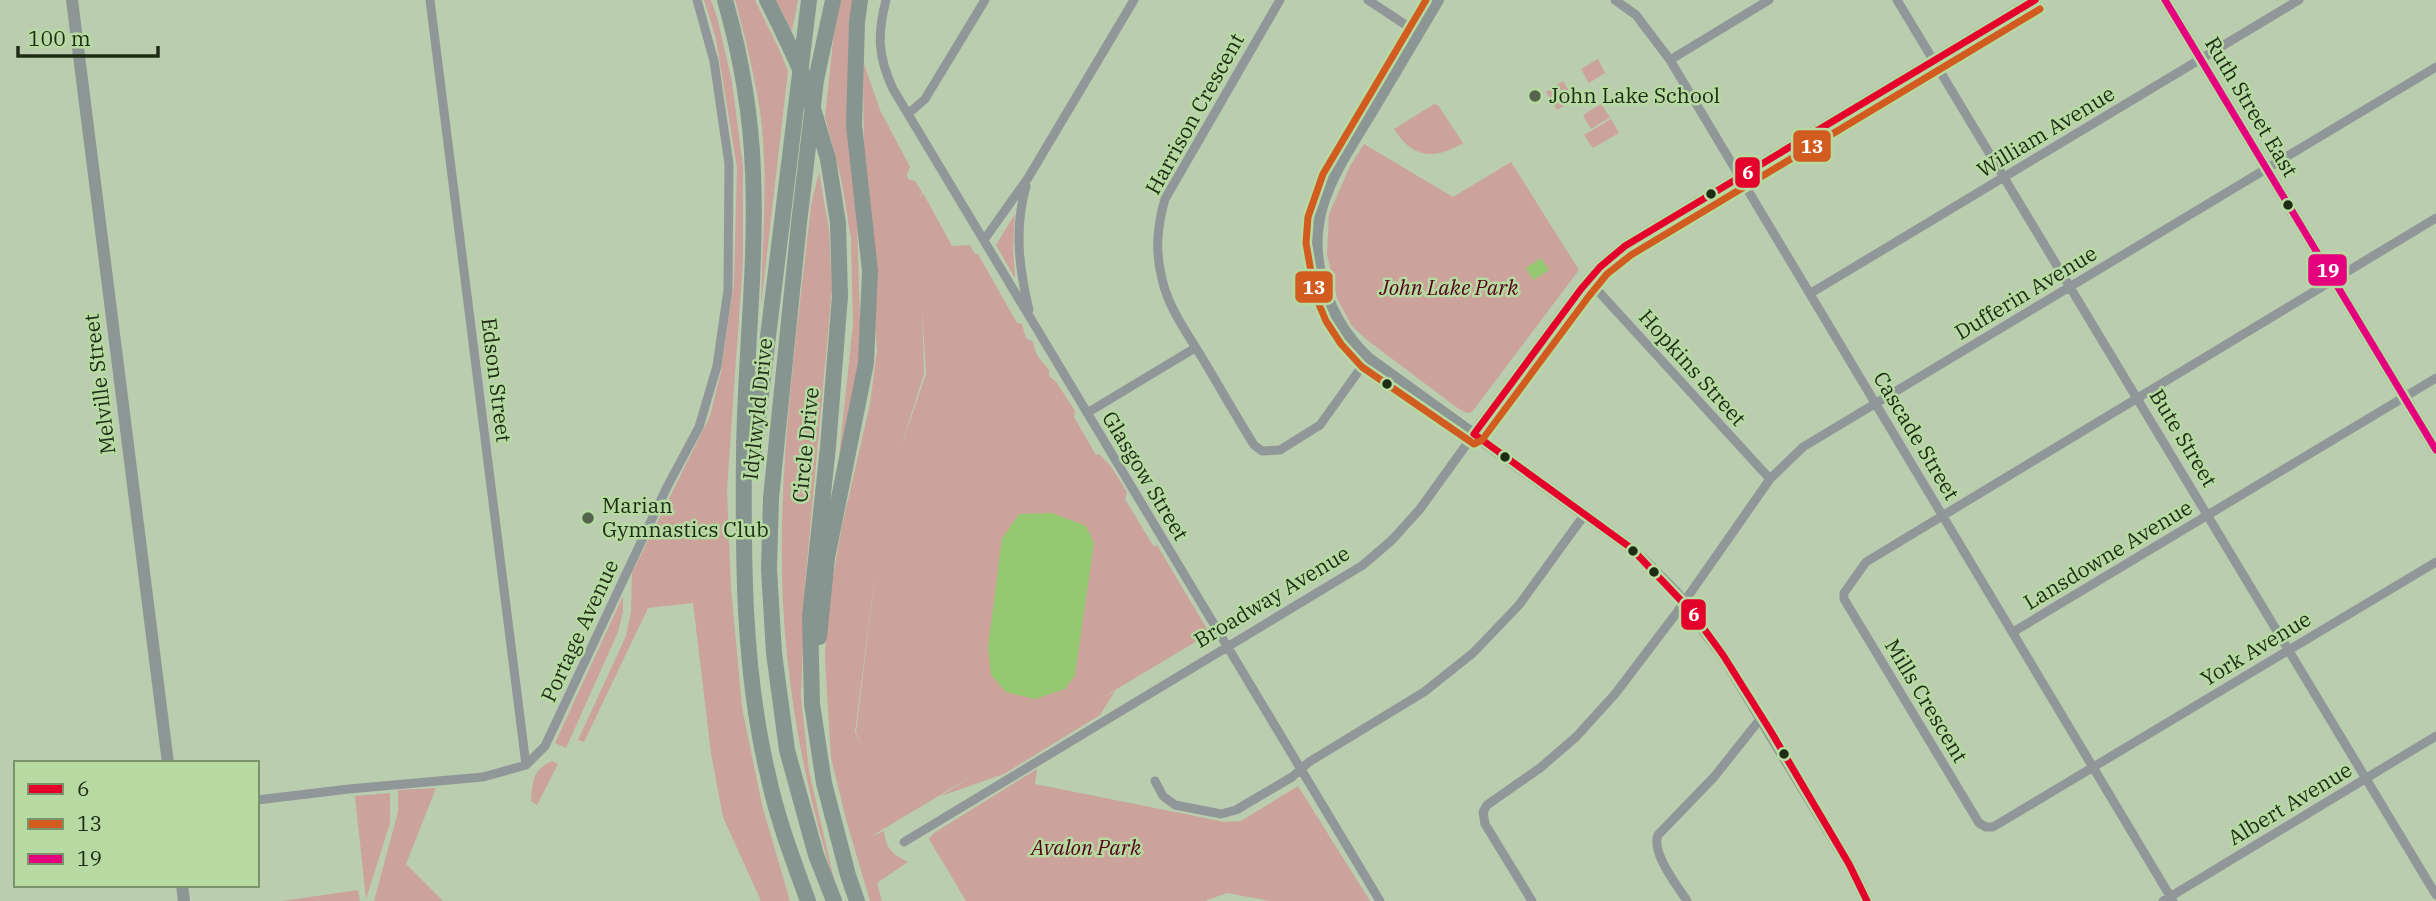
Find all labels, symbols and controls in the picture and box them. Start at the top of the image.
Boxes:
scale bar [18,14,158,58]
text: 100 m [28,24,91,52]
street label: Harrison Crescent [1138,28,1250,199]
street label: Ruth Street East [2199,31,2305,182]
street label: William Avenue [1971,79,2120,183]
place label: John Lake School [1549,81,1720,109]
marker: John Lake School [1527,88,1543,104]
line badge: 13 [1792,129,1832,163]
text: 13 [1801,134,1823,158]
line badge: 6 [1734,156,1761,189]
text: 6 [1742,160,1754,184]
unlabelled marker [1704,187,1718,201]
unlabelled marker [2281,198,2295,212]
street label: Dufferin Avenue [1949,239,2102,346]
line badge: 19 [2307,253,2348,287]
text: 19 [2317,258,2339,282]
line badge: 13 [1294,270,1334,304]
park label: John Lake Park [1379,273,1519,301]
text: 13 [1303,275,1325,299]
street label: Hopkins Street [1633,303,1753,432]
street label: Melville Street [76,312,122,456]
street label: Edson Street [475,316,519,444]
street label: Idylwyld Drive [736,337,778,481]
street label: Cascade Street [1867,366,1966,505]
unlabelled marker [1380,377,1394,391]
street label: Bute Street [2144,383,2224,492]
street label: Circle Drive [785,386,825,504]
street label: Glasgow Street [1096,406,1195,545]
unlabelled marker [1498,450,1512,464]
place label: Marian Gymnastics Club [602,491,769,543]
street label: Lansdowne Avenue [2018,493,2197,616]
marker: Marian Gymnastics Club [580,510,596,526]
street label: Broadway Avenue [1188,539,1355,654]
unlabelled marker [1626,544,1640,558]
street label: Portage Avenue [534,555,624,706]
unlabelled marker [1647,565,1661,579]
line badge: 6 [1680,598,1707,631]
text: 6 [1688,602,1700,626]
street label: York Avenue [2195,604,2316,692]
street label: Mills Crescent [1879,633,1975,767]
unlabelled marker [1777,747,1791,761]
street label: Albert Avenue [2222,755,2357,851]
legend [14,761,259,887]
text: 6 [77,774,90,802]
text: 13 [77,809,102,837]
park label: Avalon Park [1029,833,1142,861]
text: 19 [77,844,102,872]

